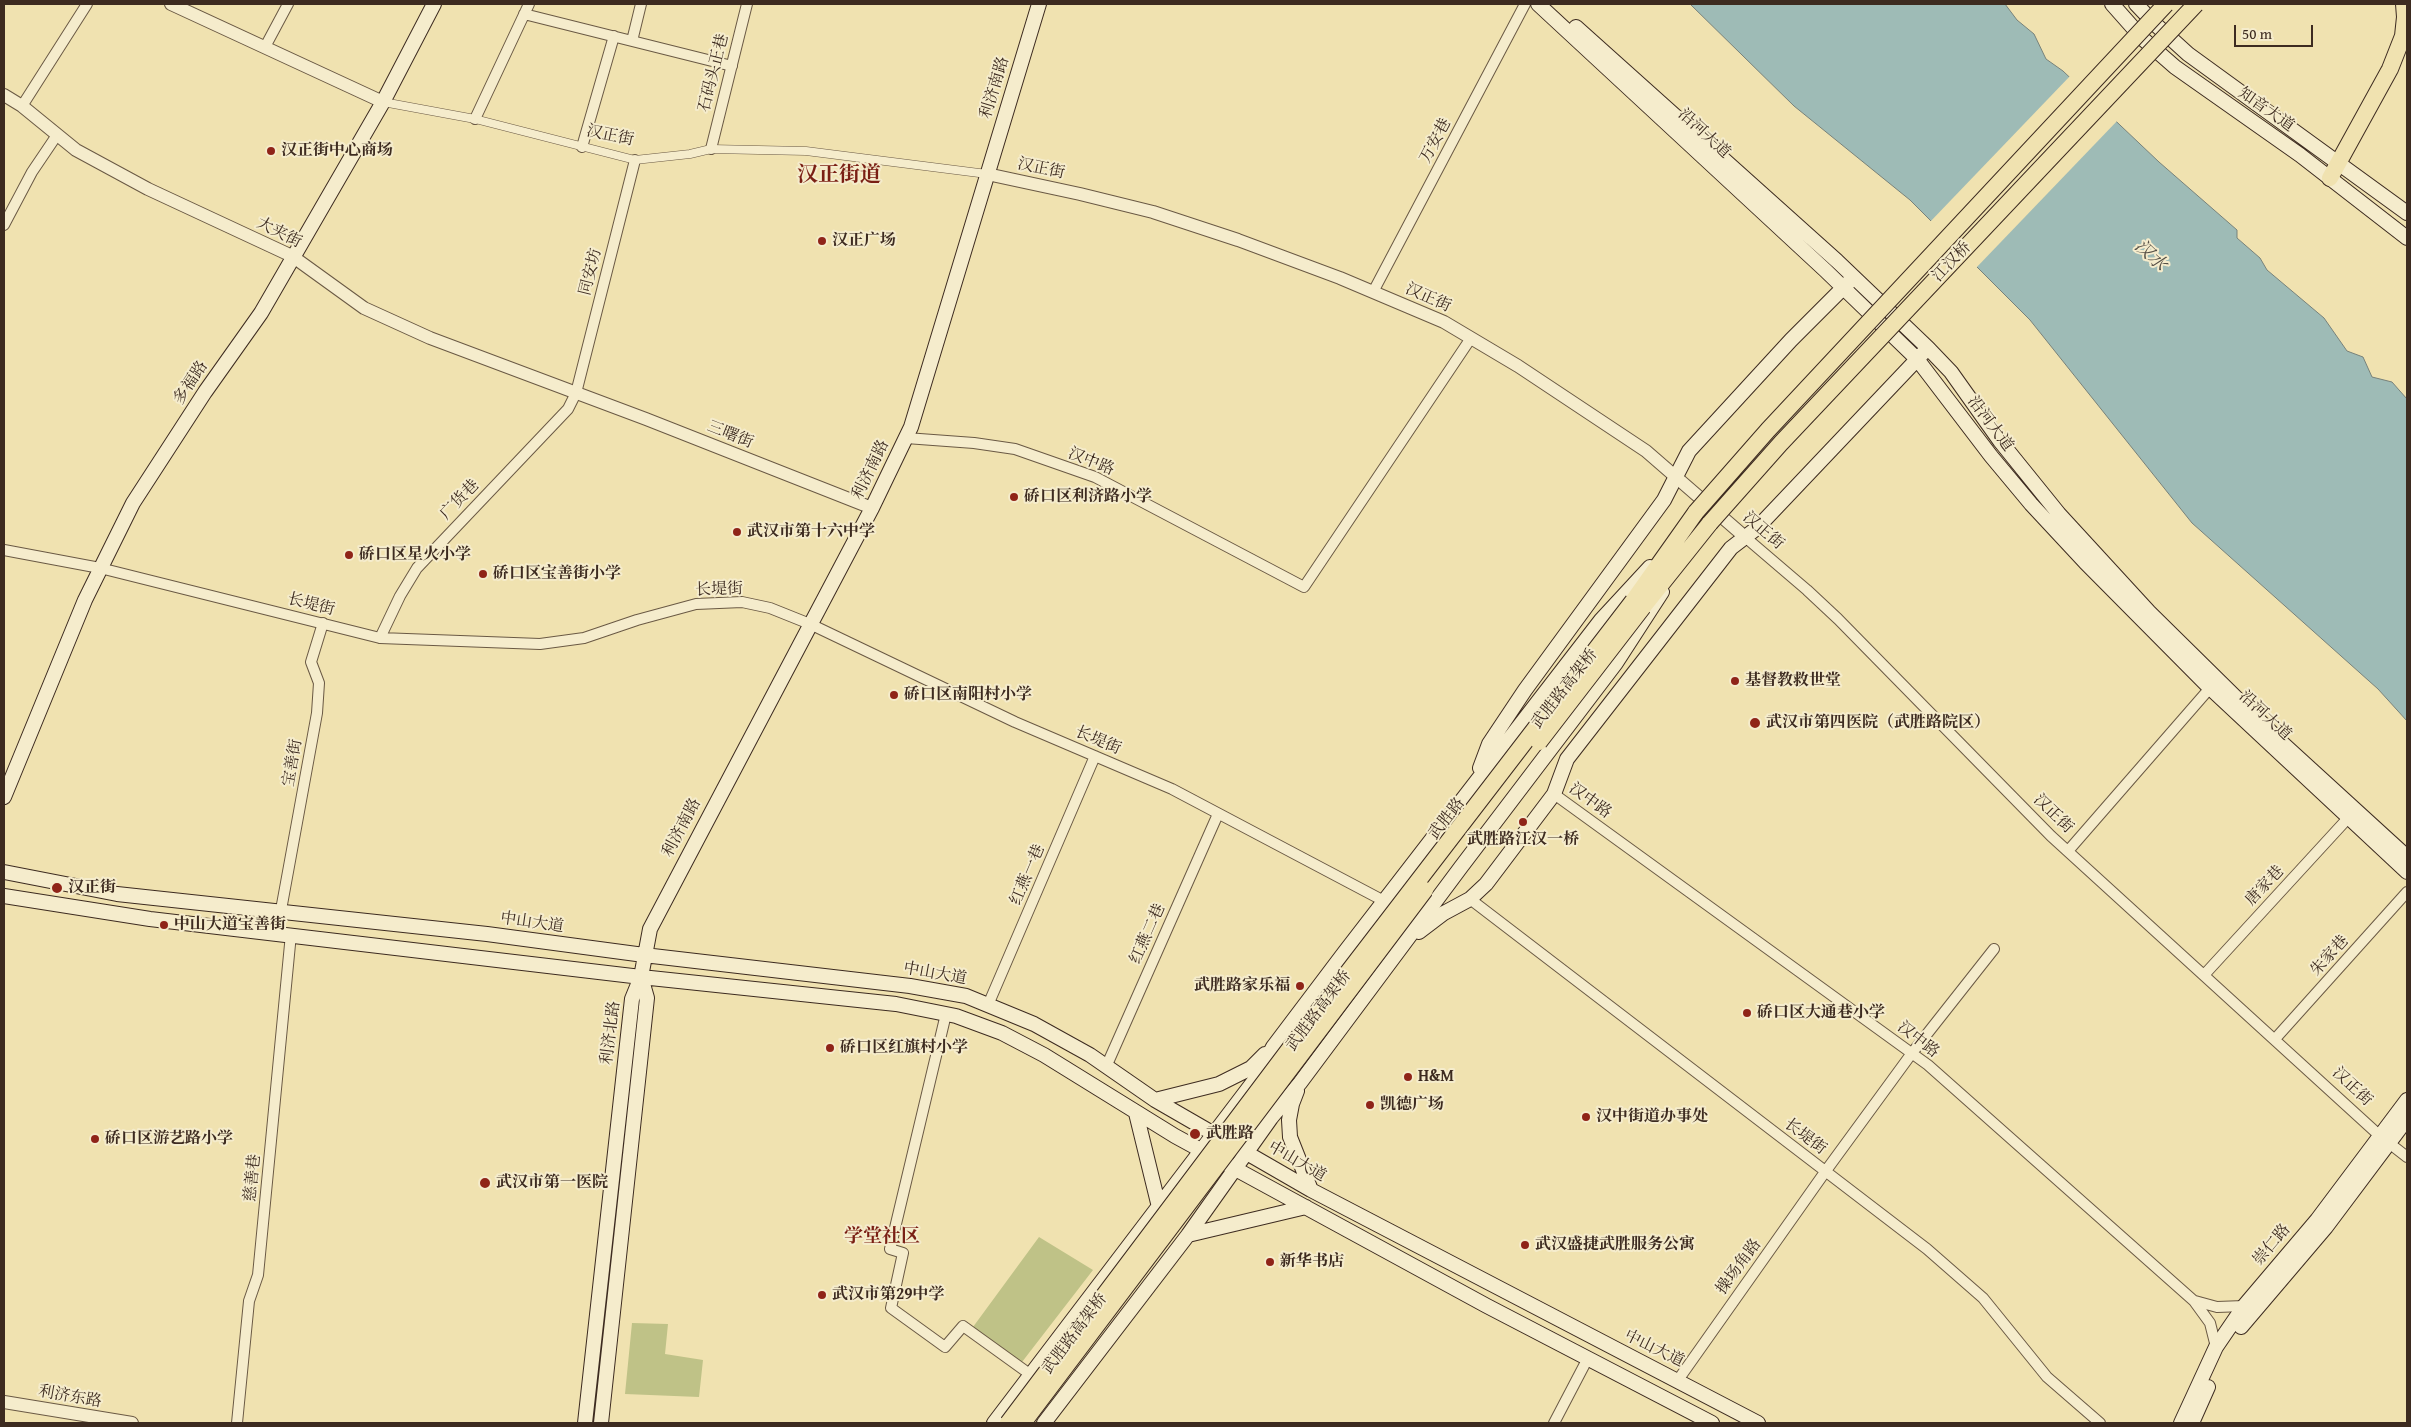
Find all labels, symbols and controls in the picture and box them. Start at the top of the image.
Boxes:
scale bar [2236,15,2315,47]
text: 50 m [2242,23,2272,44]
street label: 石码头正巷 [695,32,733,114]
street label: 利济南路 [976,55,1014,121]
street label: 知音大道 [2234,84,2298,136]
street label: 沿河大道 [1674,105,1734,163]
street label: 万安巷 [1416,115,1456,167]
street label: 汉正街 [585,122,635,150]
place label: 汉正街中心商场 [281,141,393,161]
marker: 汉正街中心商场 [265,145,277,157]
street label: 汉正街 [1016,155,1066,183]
district label: 汉正街道 [797,163,881,189]
street label: 大夹街 [253,214,305,252]
place label: 汉正广场 [832,231,896,251]
marker: 汉正广场 [816,235,828,247]
water label: 汉水 [2129,236,2171,276]
street label: 江汉桥 [1929,238,1975,286]
street label: 同安坊 [576,246,606,298]
street label: 汉正街 [1402,279,1454,317]
street label: 多福路 [170,358,212,408]
street label: 沿河大道 [1963,393,2017,455]
street label: 三曙街 [704,417,756,453]
street label: 利济南路 [848,437,894,503]
street label: 汉中路 [1065,444,1117,480]
street label: 广货巷 [436,476,484,524]
place label: 硚口区利济路小学 [1024,487,1152,507]
marker: 硚口区利济路小学 [1008,491,1020,503]
street label: 汉正街 [1739,508,1787,554]
place label: 武汉市第十六中学 [747,522,875,542]
marker: 武汉市第十六中学 [731,526,743,538]
place label: 硚口区星火小学 [359,545,471,565]
marker: 硚口区星火小学 [343,549,355,561]
place label: 硚口区宝善街小学 [493,564,621,584]
marker: 硚口区宝善街小学 [477,568,489,580]
street label: 长堤街 [695,580,743,600]
street label: 长堤街 [285,590,337,620]
street label: 武胜路高架桥 [1528,645,1602,733]
place label: 基督教救世堂 [1745,671,1841,691]
marker: 基督教救世堂 [1729,675,1741,687]
place label: 硚口区南阳村小学 [904,685,1032,705]
street label: 沿河大道 [2235,687,2295,745]
marker: 硚口区南阳村小学 [888,689,900,701]
place label: 武汉市第四医院（武胜路院区） [1766,713,1990,733]
marker: 武汉市第四医院（武胜路院区） [1748,716,1762,730]
street label: 长堤街 [1072,723,1124,759]
street label: 宝善街 [279,738,307,788]
street label: 汉中路 [1565,779,1615,823]
street label: 汉正街 [2029,790,2077,838]
street label: 武胜路 [1425,794,1469,844]
street label: 利济南路 [659,795,705,861]
marker: 武胜路江汉一桥 [1517,816,1529,828]
place label: 武胜路江汉一桥 [1467,830,1579,850]
street label: 红燕一巷 [1007,842,1049,908]
street label: 唐家巷 [2242,862,2288,910]
place label: 汉正街 [68,878,116,898]
marker: 汉正街 [50,881,64,895]
street label: 红燕二巷 [1126,901,1170,967]
street label: 中山大道 [499,909,565,937]
place label: 中山大道宝善街 [174,915,286,935]
marker: 中山大道宝善街 [158,919,170,931]
street label: 朱家巷 [2307,932,2353,980]
street label: 中山大道 [902,959,968,989]
street label: 武胜路高架桥 [1282,967,1356,1055]
place label: 武胜路家乐福 [1194,976,1290,996]
marker: 武胜路家乐福 [1294,980,1306,992]
street label: 利济北路 [598,1000,624,1066]
place label: 硚口区大通巷小学 [1757,1003,1885,1023]
marker: 硚口区大通巷小学 [1741,1007,1753,1019]
street label: 汉中路 [1893,1018,1943,1062]
place label: 硚口区红旗村小学 [840,1038,968,1058]
marker: 硚口区红旗村小学 [824,1042,836,1054]
street label: 汉正街 [2328,1064,2376,1110]
place label: H&M [1418,1067,1454,1087]
marker: H&M [1402,1071,1414,1083]
place label: 凯德广场 [1380,1095,1444,1115]
marker: 凯德广场 [1364,1099,1376,1111]
place label: 汉中街道办事处 [1596,1107,1708,1127]
marker: 汉中街道办事处 [1580,1111,1592,1123]
street label: 长堤街 [1780,1115,1830,1159]
place label: 武胜路 [1206,1124,1254,1144]
marker: 武胜路 [1188,1127,1202,1141]
place label: 硚口区游艺路小学 [105,1129,233,1149]
marker: 硚口区游艺路小学 [89,1133,101,1145]
street label: 中山大道 [1264,1138,1330,1186]
street label: 慈善巷 [241,1153,265,1203]
place label: 武汉市第一医院 [496,1173,608,1193]
marker: 武汉市第一医院 [478,1176,492,1190]
street label: 崇仁路 [2249,1220,2295,1270]
district label: 学堂社区 [844,1226,920,1248]
place label: 武汉盛捷武胜服务公寓 [1535,1235,1695,1255]
street label: 操场角路 [1712,1235,1766,1299]
marker: 武汉盛捷武胜服务公寓 [1519,1239,1531,1251]
place label: 新华书店 [1280,1252,1344,1272]
marker: 新华书店 [1264,1256,1276,1268]
place label: 武汉市第29中学 [832,1285,945,1305]
marker: 武汉市第29中学 [816,1289,828,1301]
street label: 武胜路高架桥 [1038,1290,1112,1378]
street label: 中山大道 [1621,1326,1687,1372]
street label: 利济东路 [37,1382,103,1412]

